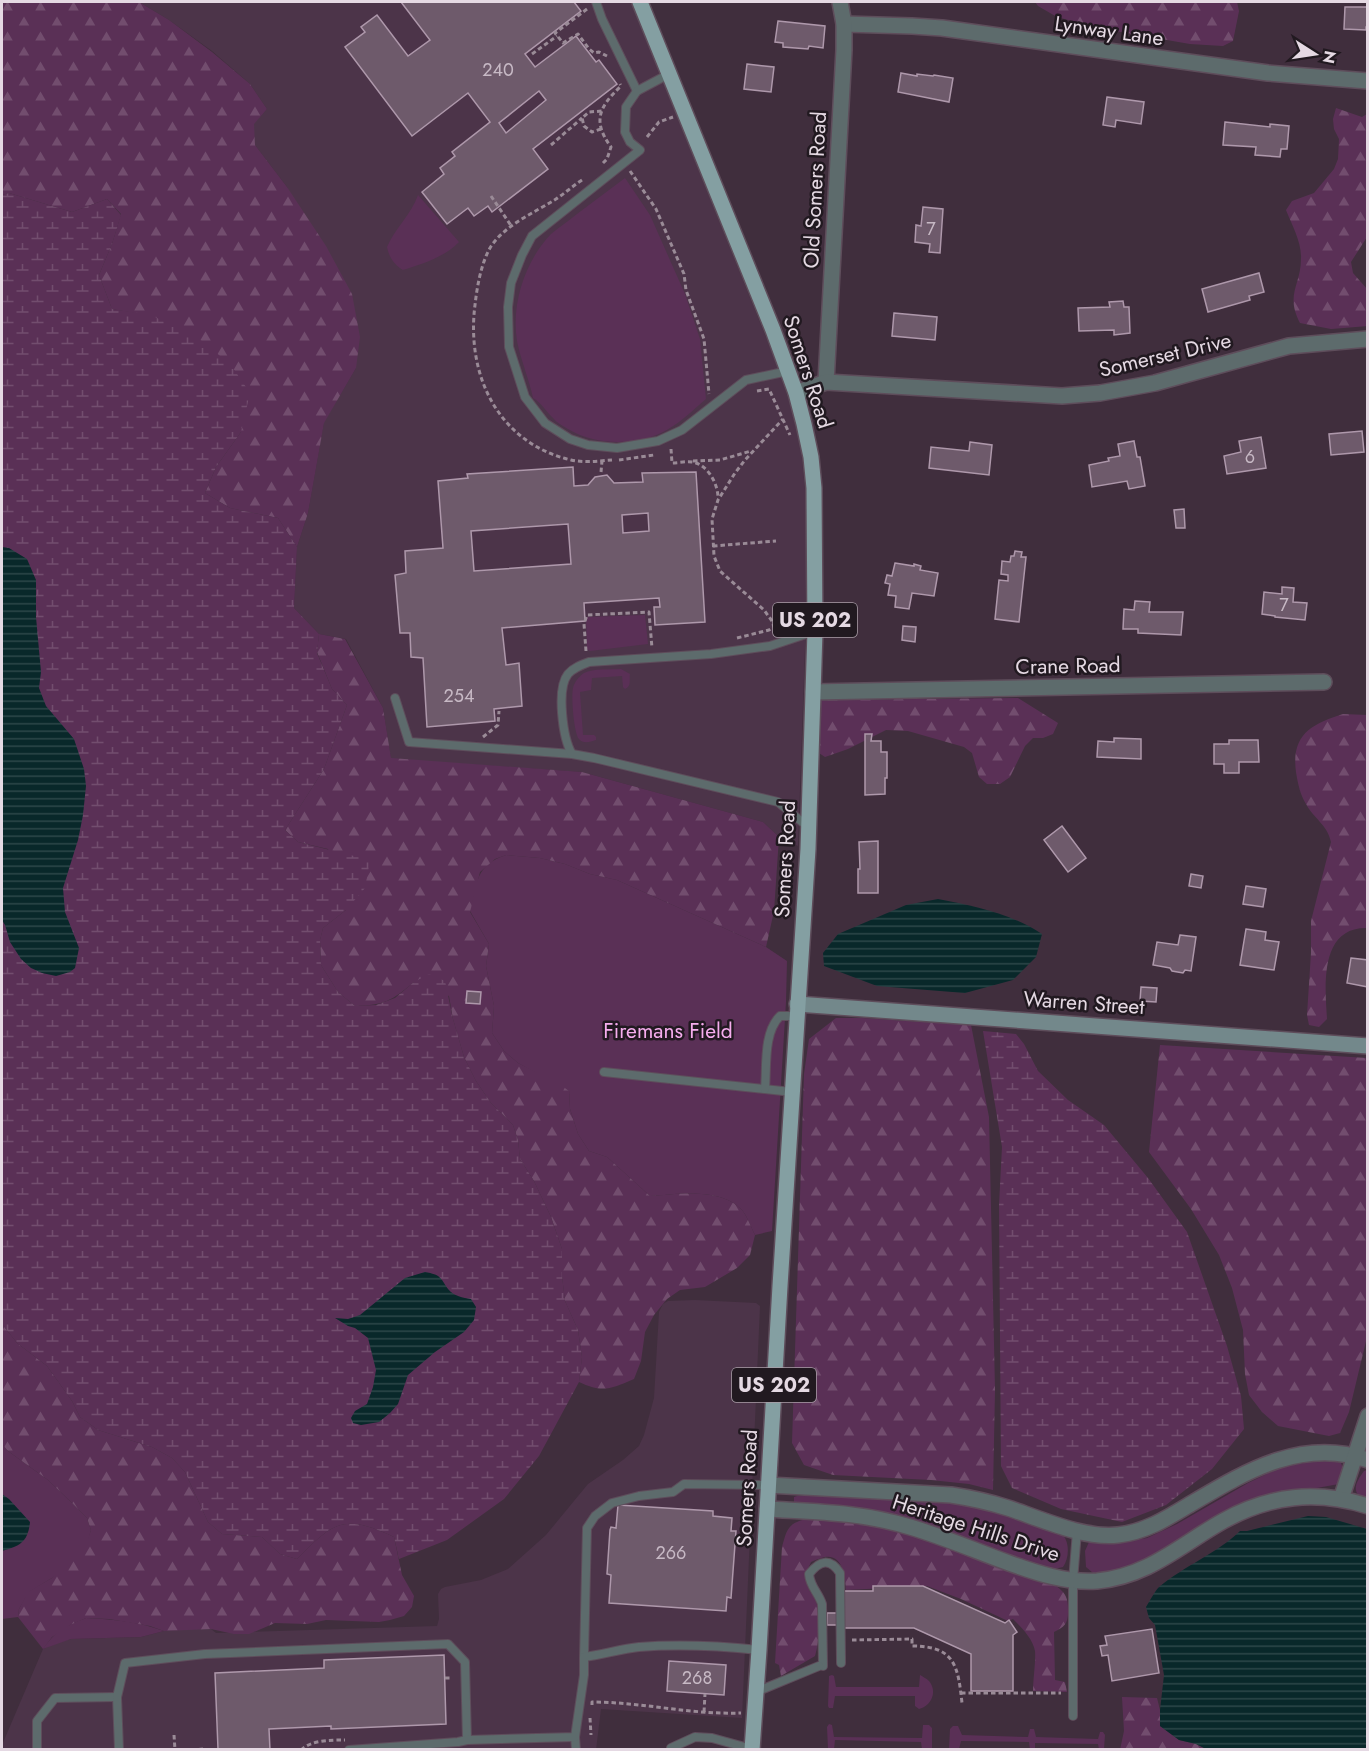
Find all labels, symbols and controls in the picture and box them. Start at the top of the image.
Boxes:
street label: Lynway Lane [1053,9,1166,54]
north arrow [1285,24,1345,84]
text: N [1317,48,1342,66]
house number: 240 [482,57,514,83]
street label: Old Somers Road [796,111,834,269]
house number: 7 [926,216,936,242]
street label: Somers Road [776,312,840,432]
street label: Somerset Drive [1096,325,1234,385]
house number: 6 [1245,444,1255,470]
house number: 7 [1279,592,1289,618]
road number: US 202 [773,603,857,637]
street label: Crane Road [1015,650,1121,682]
house number: 254 [444,683,474,709]
street label: Somers Road [767,800,803,918]
street label: Warren Street [1023,984,1145,1022]
park label: Firemans Field [603,1016,733,1046]
road number: US 202 [732,1368,816,1402]
street label: Somers Road [729,1429,765,1547]
street label: Heritage Hills Drive [888,1487,1064,1569]
house number: 266 [656,1540,686,1566]
house number: 268 [682,1665,712,1691]

